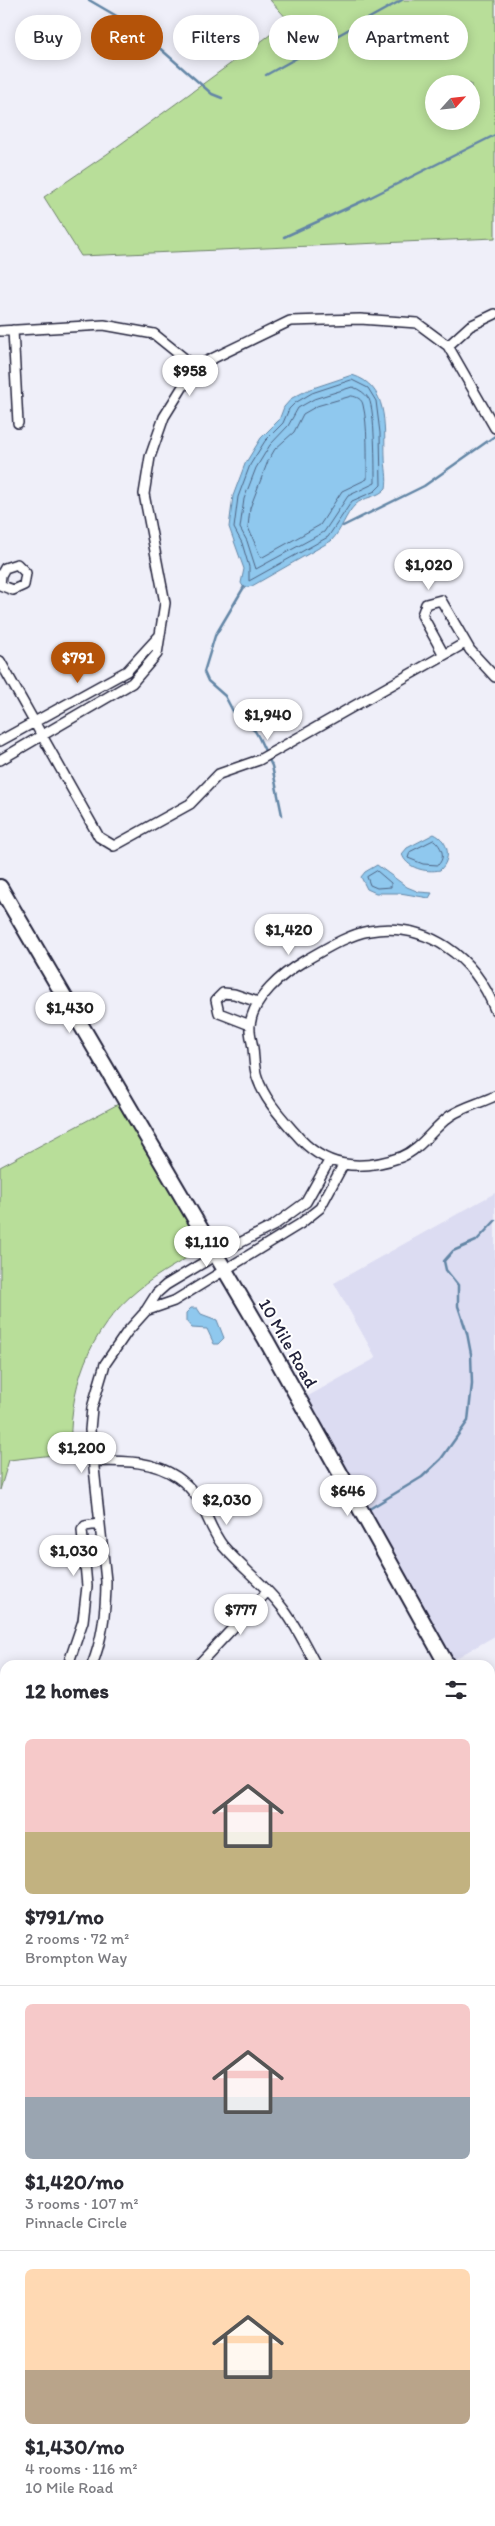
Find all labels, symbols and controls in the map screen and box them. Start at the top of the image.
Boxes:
chip: Buy [15,15,81,60]
chip: Rent [91,15,163,60]
chip: Filters [173,15,259,60]
chip: New [269,15,338,60]
chip: Apartment [348,15,468,60]
north arrow [425,75,480,130]
map controls [425,75,480,130]
pin: $958 [160,354,220,397]
text: $958 [173,361,207,380]
pin: $1,020 [388,548,470,591]
text: $1,020 [405,555,453,574]
pin: $791 [48,642,108,684]
text: $791 [62,648,94,667]
pin: $1,940 [227,698,309,741]
text: $1,940 [244,705,292,724]
pin: $1,420 [248,914,330,956]
text: $1,420 [265,920,313,939]
pin: $1,430 [29,992,111,1034]
text: $1,430 [46,998,94,1017]
pin: $1,110 [166,1226,248,1268]
text: $1,110 [185,1232,229,1251]
street label: 10 Mile Road [254,1295,323,1392]
pin: $1,200 [41,1432,123,1474]
text: $1,200 [58,1438,106,1457]
pin: $646 [318,1474,378,1517]
text: $646 [331,1481,365,1500]
pin: $2,030 [186,1484,268,1526]
text: $2,030 [203,1490,251,1509]
pin: $1,030 [33,1534,115,1577]
text: $1,030 [50,1541,98,1560]
pin: $777 [211,1594,271,1636]
text: $777 [225,1600,257,1619]
icon: filters [442,1676,470,1704]
text: 12 homes [25,1678,109,1703]
icon: home [203,1771,293,1861]
text: $791/mo [25,1904,104,1929]
text: 2 rooms · 72 m² [25,1929,129,1948]
text: Brompton Way [25,1948,127,1967]
icon: home [203,2037,293,2127]
text: $1,420/mo [25,2169,124,2194]
text: 3 rooms · 107 m² [25,2194,138,2213]
text: Pinnacle Circle [25,2213,127,2232]
icon: home [203,2302,293,2392]
text: $1,430/mo [25,2434,125,2459]
text: 4 rooms · 116 m² [25,2459,137,2478]
text: 10 Mile Road [25,2478,113,2497]

